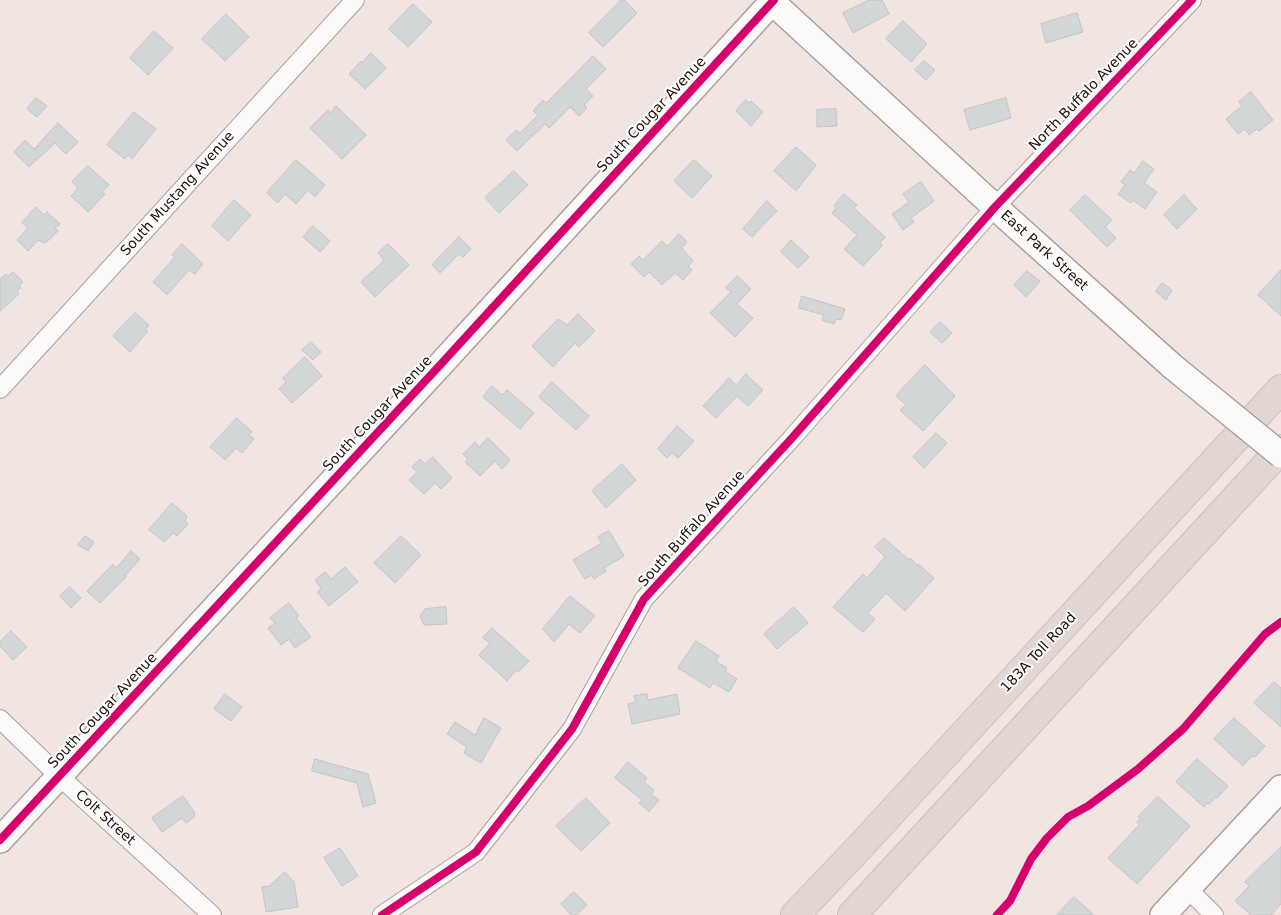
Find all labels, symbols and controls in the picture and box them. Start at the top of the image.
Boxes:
street label: North Buffalo Avenue [1026,35,1142,155]
street label: South Cougar Avenue [594,54,710,176]
street label: South Mustang Avenue [118,128,238,260]
street label: East Park Street [997,207,1091,295]
street label: South Cougar Avenue [320,353,436,475]
street label: South Buffalo Avenue [635,467,749,591]
street label: 183A Toll Road [998,610,1080,696]
street label: South Cougar Avenue [45,650,161,772]
street label: Colt Street [72,787,138,849]

